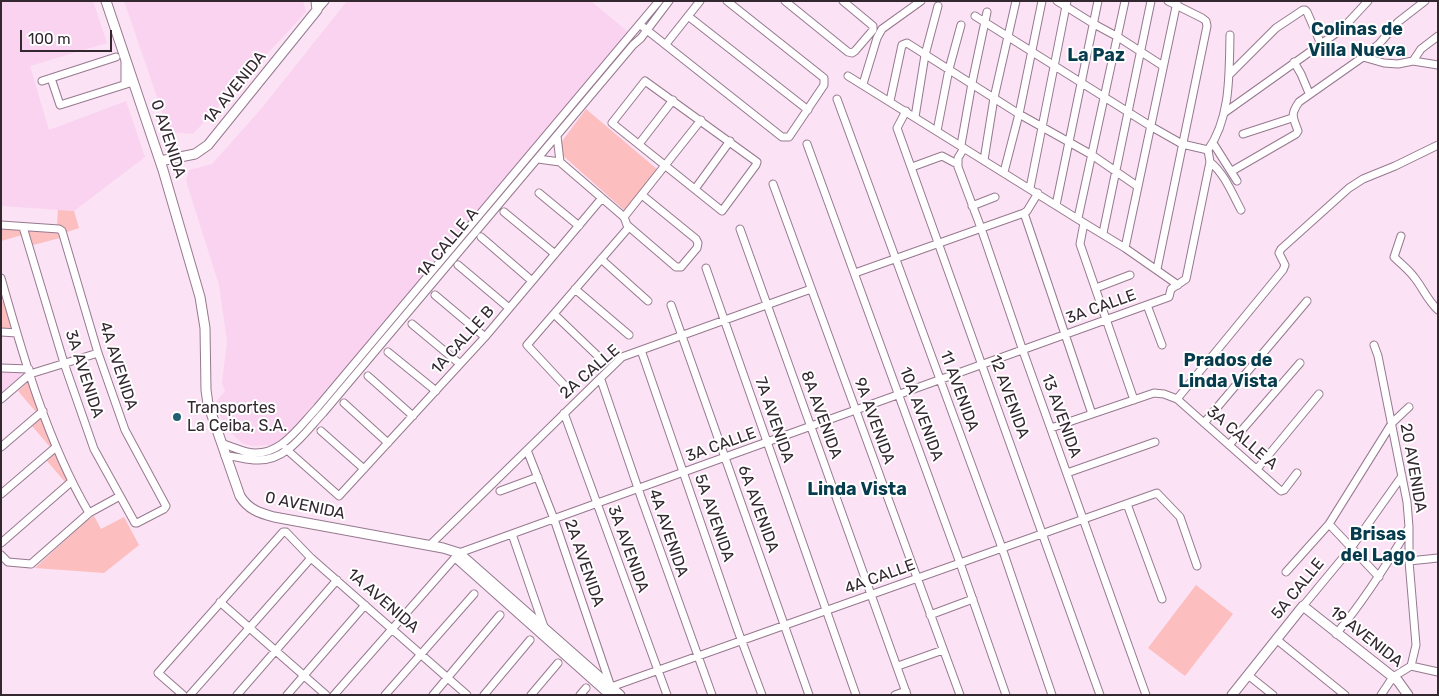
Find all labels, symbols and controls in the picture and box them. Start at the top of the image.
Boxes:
district label: Colinas de Villa Nueva [1308,19,1406,62]
scale bar [22,20,115,52]
text: 100 m [28,30,70,48]
district label: La Paz [1067,45,1125,67]
street label: 1A AVENIDA [200,48,270,128]
street label: 0 AVENIDA [146,97,190,181]
street label: 1A CALLE A [413,204,483,282]
street label: 3A CALLE [1063,285,1139,329]
street label: 1A CALLE B [427,302,499,378]
street label: 4A AVENIDA [95,319,141,413]
street label: 3A AVENIDA [61,328,107,420]
street label: 2A CALLE [556,341,624,403]
street label: 11 AVENIDA [935,348,983,434]
district label: Prados de Linda Vista [1178,350,1278,392]
street label: 12 AVENIDA [985,353,1033,441]
street label: 10A AVENIDA [895,364,947,464]
street label: 8A AVENIDA [796,369,846,461]
street label: 13 AVENIDA [1037,372,1085,460]
street label: 7A AVENIDA [750,375,798,465]
street label: 9A AVENIDA [849,375,899,467]
place label: Transportes La Ceiba, S.A. [187,398,287,436]
street label: 3A CALLE A [1203,402,1281,474]
marker: Transportes La Ceiba, S.A. [171,411,183,423]
street label: 20 AVENIDA [1396,422,1430,514]
street label: 3A CALLE [683,423,759,467]
street label: 6A AVENIDA [733,463,783,555]
street label: 5A AVENIDA [690,472,738,564]
district label: Linda Vista [807,479,907,501]
street label: 4A AVENIDA [644,487,692,579]
street label: 0 AVENIDA [263,488,347,524]
street label: 3A AVENIDA [603,503,653,595]
street label: 2A AVENIDA [560,517,608,609]
district label: Brisas del Lago [1341,524,1415,566]
street label: 4A CALLE [842,555,918,599]
street label: 5A CALLE [1268,555,1328,623]
street label: 1A AVENIDA [343,565,423,637]
street label: 19 AVENIDA [1326,603,1406,671]

